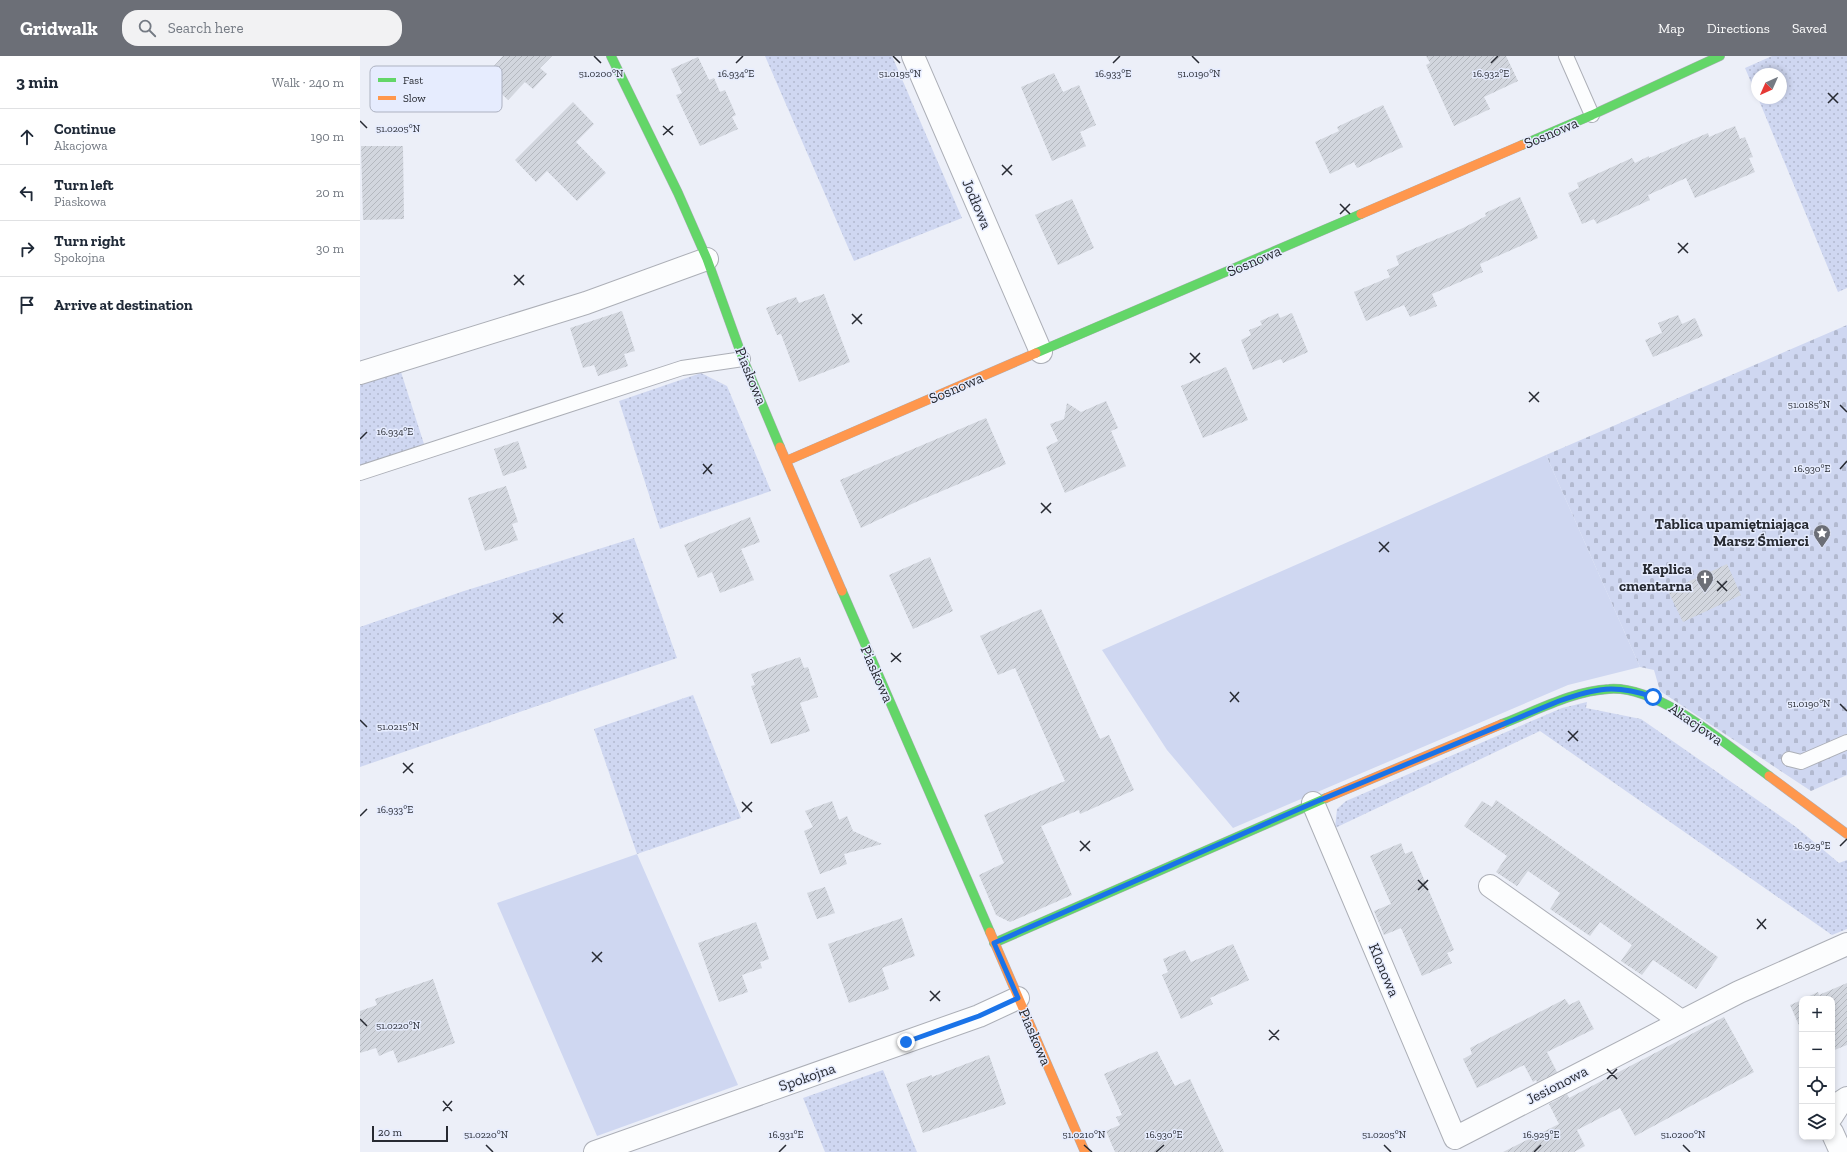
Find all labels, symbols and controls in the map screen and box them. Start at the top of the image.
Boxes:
search box [122,10,402,46]
text: Gridwalk [20,17,98,40]
icon: search [136,17,158,39]
text: Search here [168,19,244,37]
text: Map [1658,20,1685,37]
text: Directions [1707,20,1770,37]
text: Saved [1792,20,1827,37]
legend [370,66,502,112]
text: 51.0200°N [579,68,624,80]
text: 16.934°E [718,68,754,80]
text: 51.0195°N [879,68,922,80]
text: 16.933°E [1095,68,1131,80]
text: 51.0190°N [1178,68,1221,80]
text: 16.932°E [1473,68,1509,80]
north arrow [1751,68,1787,104]
text: 3 min [16,72,58,92]
text: Fast [403,74,424,87]
text: Walk · 240 m [272,75,344,90]
text: Slow [403,92,426,105]
street label: Sosnowa [1521,114,1581,152]
text: Continue [54,120,116,138]
text: 51.0205°N [376,123,421,135]
icon: ahead [16,126,38,148]
text: 190 m [310,129,344,144]
text: Akacjowa [54,138,108,153]
text: Turn left [54,176,114,194]
street label: Jodłowa [958,176,996,232]
icon: left [16,182,38,204]
text: 20 m [316,185,344,200]
text: Piaskowa [54,194,106,209]
text: Turn right [54,232,125,250]
icon: right [16,238,38,260]
text: 30 m [316,241,344,256]
street label: Sosnowa [1224,242,1284,280]
text: Spokojna [54,250,105,265]
icon: arrive [16,294,38,316]
text: Arrive at destination [54,296,193,314]
street label: Piaskowa [731,345,771,407]
street label: Sosnowa [926,369,986,407]
text: 51.0185°N [1788,399,1831,411]
text: 16.934°E [377,426,413,438]
text: 16.930°E [1794,463,1831,475]
place label: Tablica upamiętniająca Marsz Śmierci [1654,515,1810,550]
place icon: Tablica upamiętniająca Marsz Śmierci [1812,523,1832,548]
place label: Kaplica cmentarna [1619,560,1692,595]
church icon: Kaplica cmentarna [1695,568,1715,593]
street label: Piaskowa [856,643,898,705]
route start [1644,688,1662,706]
text: 51.0190°N [1788,698,1831,710]
street label: Akacjowa [1666,699,1726,749]
text: 51.0215°N [377,721,420,733]
text: 16.933°E [377,804,413,816]
text: 16.929°E [1794,840,1830,852]
street label: Klonowa [1365,941,1403,999]
map controls [1799,996,1835,1140]
button: + [1799,996,1835,1032]
street label: Piaskowa [1015,1006,1055,1068]
text: 51.0220°N [376,1020,421,1032]
button: − [1799,1032,1835,1068]
route end [897,1033,915,1051]
street label: Spokojna [776,1059,838,1095]
street label: Jesionowa [1523,1062,1591,1108]
button: locate [1799,1068,1835,1104]
button: layers [1799,1104,1835,1140]
scale bar [372,1124,448,1143]
text: 20 m [378,1126,402,1139]
text: 51.0220°N [464,1129,509,1141]
text: 16.931°E [769,1129,804,1141]
text: 51.0210°N [1063,1129,1106,1141]
text: 16.930°E [1146,1129,1183,1141]
text: 51.0205°N [1362,1129,1407,1141]
text: 16.929°E [1523,1129,1559,1141]
text: 51.0200°N [1661,1129,1706,1141]

